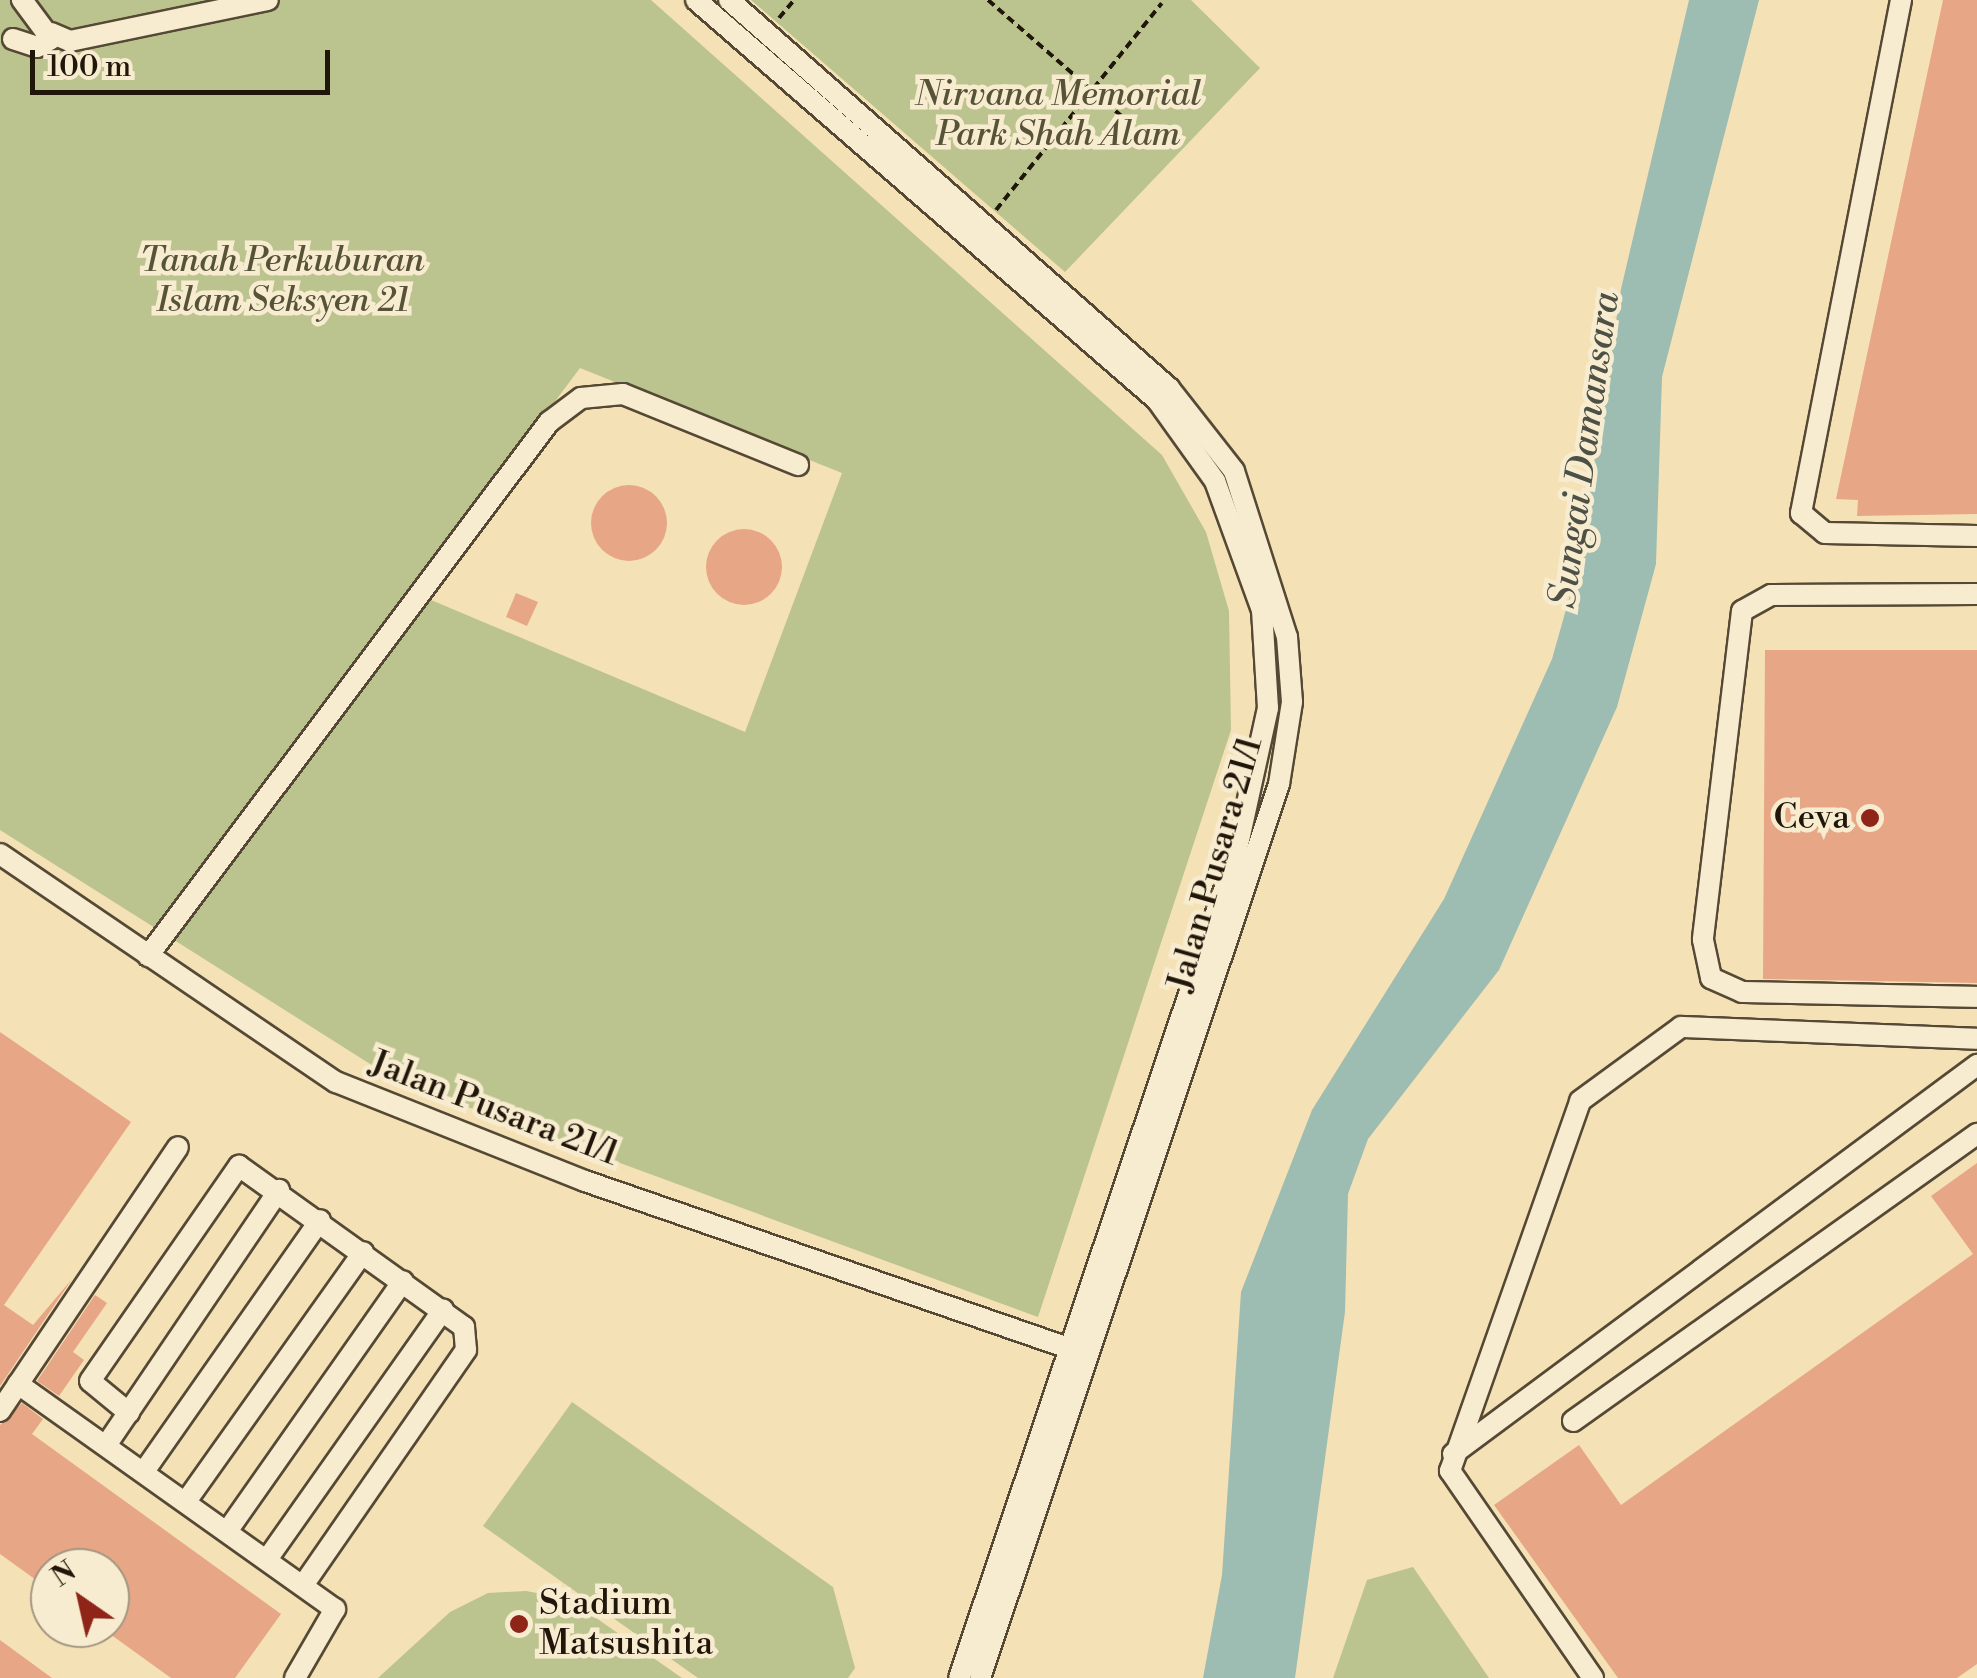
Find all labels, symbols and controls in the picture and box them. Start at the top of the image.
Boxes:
scale bar [35,30,335,92]
text: 100 m [47,48,131,86]
park label: Nirvana Memorial Park Shah Alam [915,74,1201,156]
park label: Tanah Perkuburan Islam Seksyen 21 [140,240,424,322]
water label: Sungai Damansara [1540,289,1630,611]
street label: Jalan Pusara 21/1 [1160,732,1272,996]
place label: Ceva [1773,797,1850,839]
marker: Ceva [1859,807,1881,829]
street label: Jalan Pusara 21/1 [364,1042,624,1176]
north arrow [30,1548,130,1648]
text: N [45,1554,83,1595]
place label: Stadium Matsushita [539,1583,713,1665]
marker: Stadium Matsushita [508,1613,530,1635]

